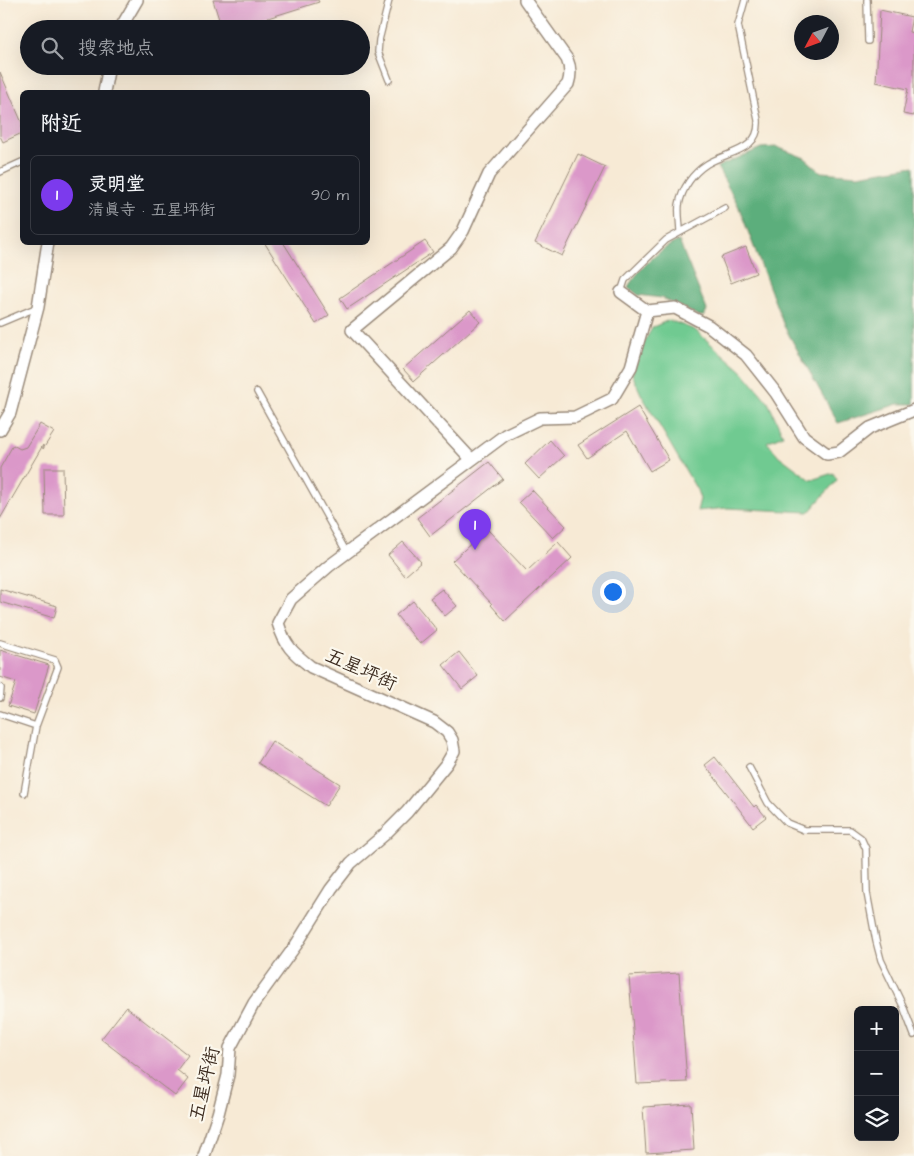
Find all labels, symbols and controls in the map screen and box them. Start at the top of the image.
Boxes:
north arrow [794,15,839,60]
search box [20,20,370,75]
icon: search [38,34,66,62]
text: 搜索地点 [78,35,154,62]
text: 附近 [40,109,82,138]
text: 灵明堂 [88,171,145,198]
text: 1 [56,184,58,206]
text: 90 m [311,184,349,206]
text: 清真寺 · 五星坪街 [88,199,215,221]
pin: 1 [459,509,491,550]
your location [600,579,626,605]
street label: 五星坪街 [321,642,401,698]
map controls [854,1006,899,1141]
button: + [854,1006,899,1051]
street label: 五星坪街 [183,1044,227,1124]
button: − [854,1051,899,1096]
button: layers [854,1096,899,1141]

